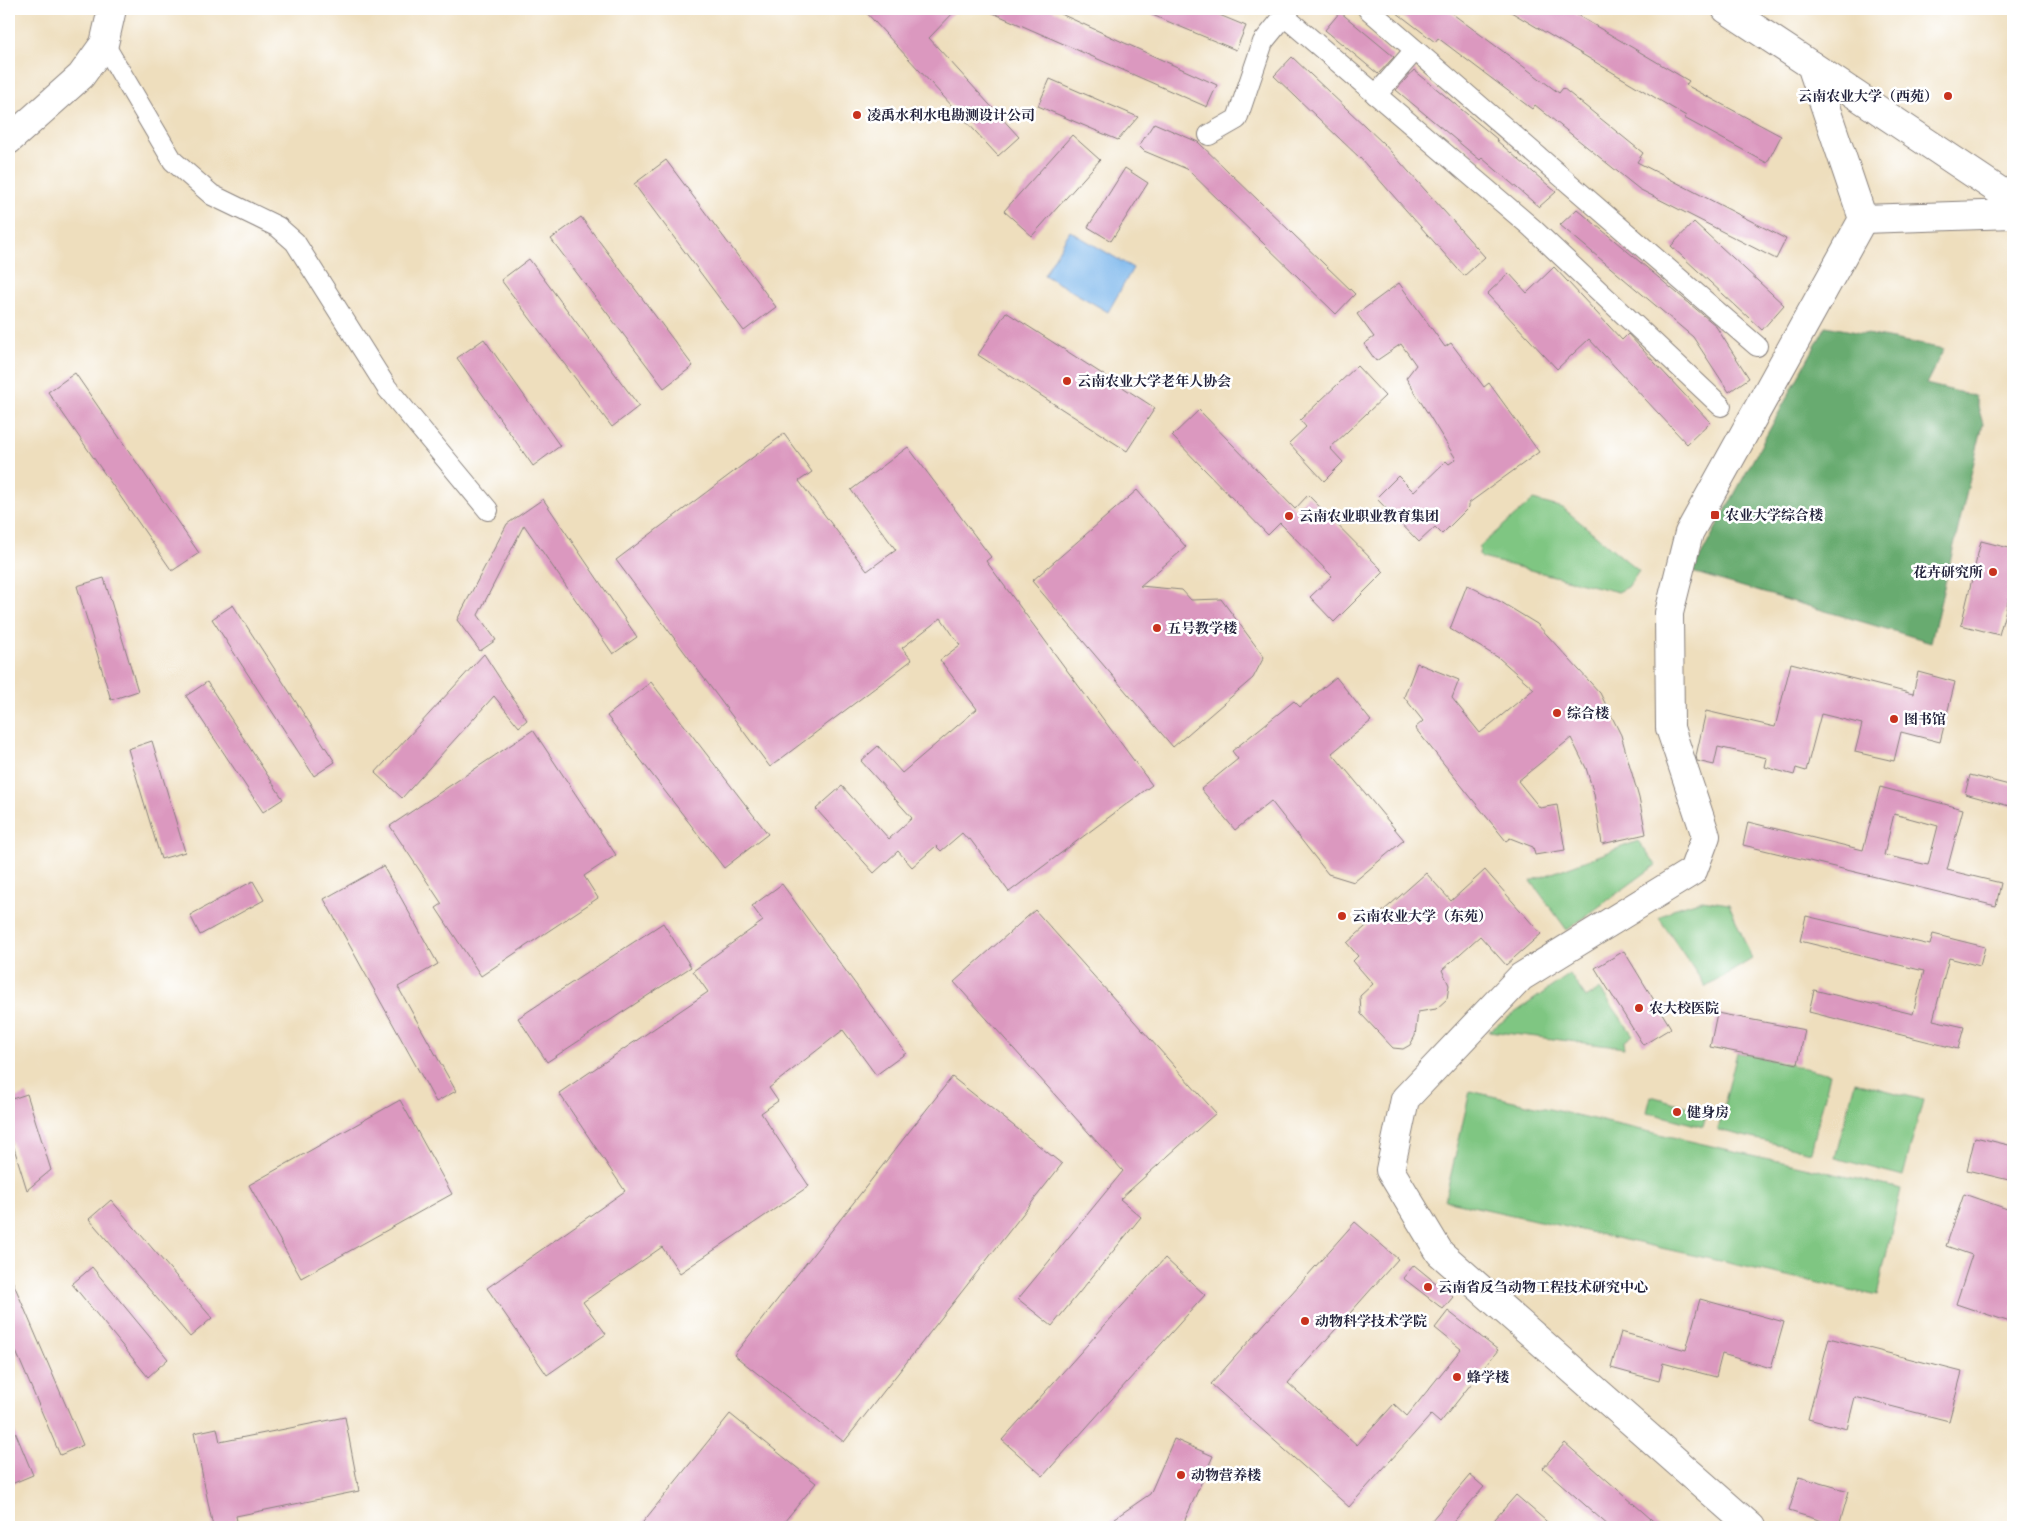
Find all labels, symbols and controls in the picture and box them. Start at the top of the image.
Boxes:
place label: 云南农业大学（西苑） [1798,87,1938,105]
marker: 云南农业大学（西苑） [1942,90,1954,102]
place label: 凌禹水利水电勘测设计公司 [867,106,1035,124]
marker: 凌禹水利水电勘测设计公司 [851,109,863,121]
place label: 云南农业大学老年人协会 [1077,372,1231,390]
marker: 云南农业大学老年人协会 [1061,375,1073,387]
place label: 农业大学综合楼 [1725,506,1823,524]
place label: 云南农业职业教育集团 [1299,507,1439,525]
marker: 农业大学综合楼 [1709,509,1721,521]
marker: 云南农业职业教育集团 [1283,510,1295,522]
place label: 花卉研究所 [1913,563,1983,581]
marker: 花卉研究所 [1987,566,1999,578]
place label: 五号教学楼 [1167,619,1237,637]
marker: 五号教学楼 [1151,622,1163,634]
place label: 综合楼 [1567,704,1609,722]
marker: 综合楼 [1551,707,1563,719]
place label: 图书馆 [1904,710,1946,728]
marker: 图书馆 [1888,713,1900,725]
place label: 云南农业大学（东苑） [1352,907,1492,925]
marker: 云南农业大学（东苑） [1336,910,1348,922]
place label: 农大校医院 [1649,999,1719,1017]
marker: 农大校医院 [1633,1002,1645,1014]
place label: 健身房 [1687,1103,1729,1121]
marker: 健身房 [1671,1106,1683,1118]
place label: 云南省反刍动物工程技术研究中心 [1438,1278,1648,1296]
marker: 云南省反刍动物工程技术研究中心 [1422,1281,1434,1293]
place label: 动物科学技术学院 [1315,1312,1427,1330]
marker: 动物科学技术学院 [1299,1315,1311,1327]
place label: 蜂学楼 [1467,1368,1509,1386]
marker: 蜂学楼 [1451,1371,1463,1383]
place label: 动物营养楼 [1191,1466,1261,1484]
marker: 动物营养楼 [1175,1469,1187,1481]

